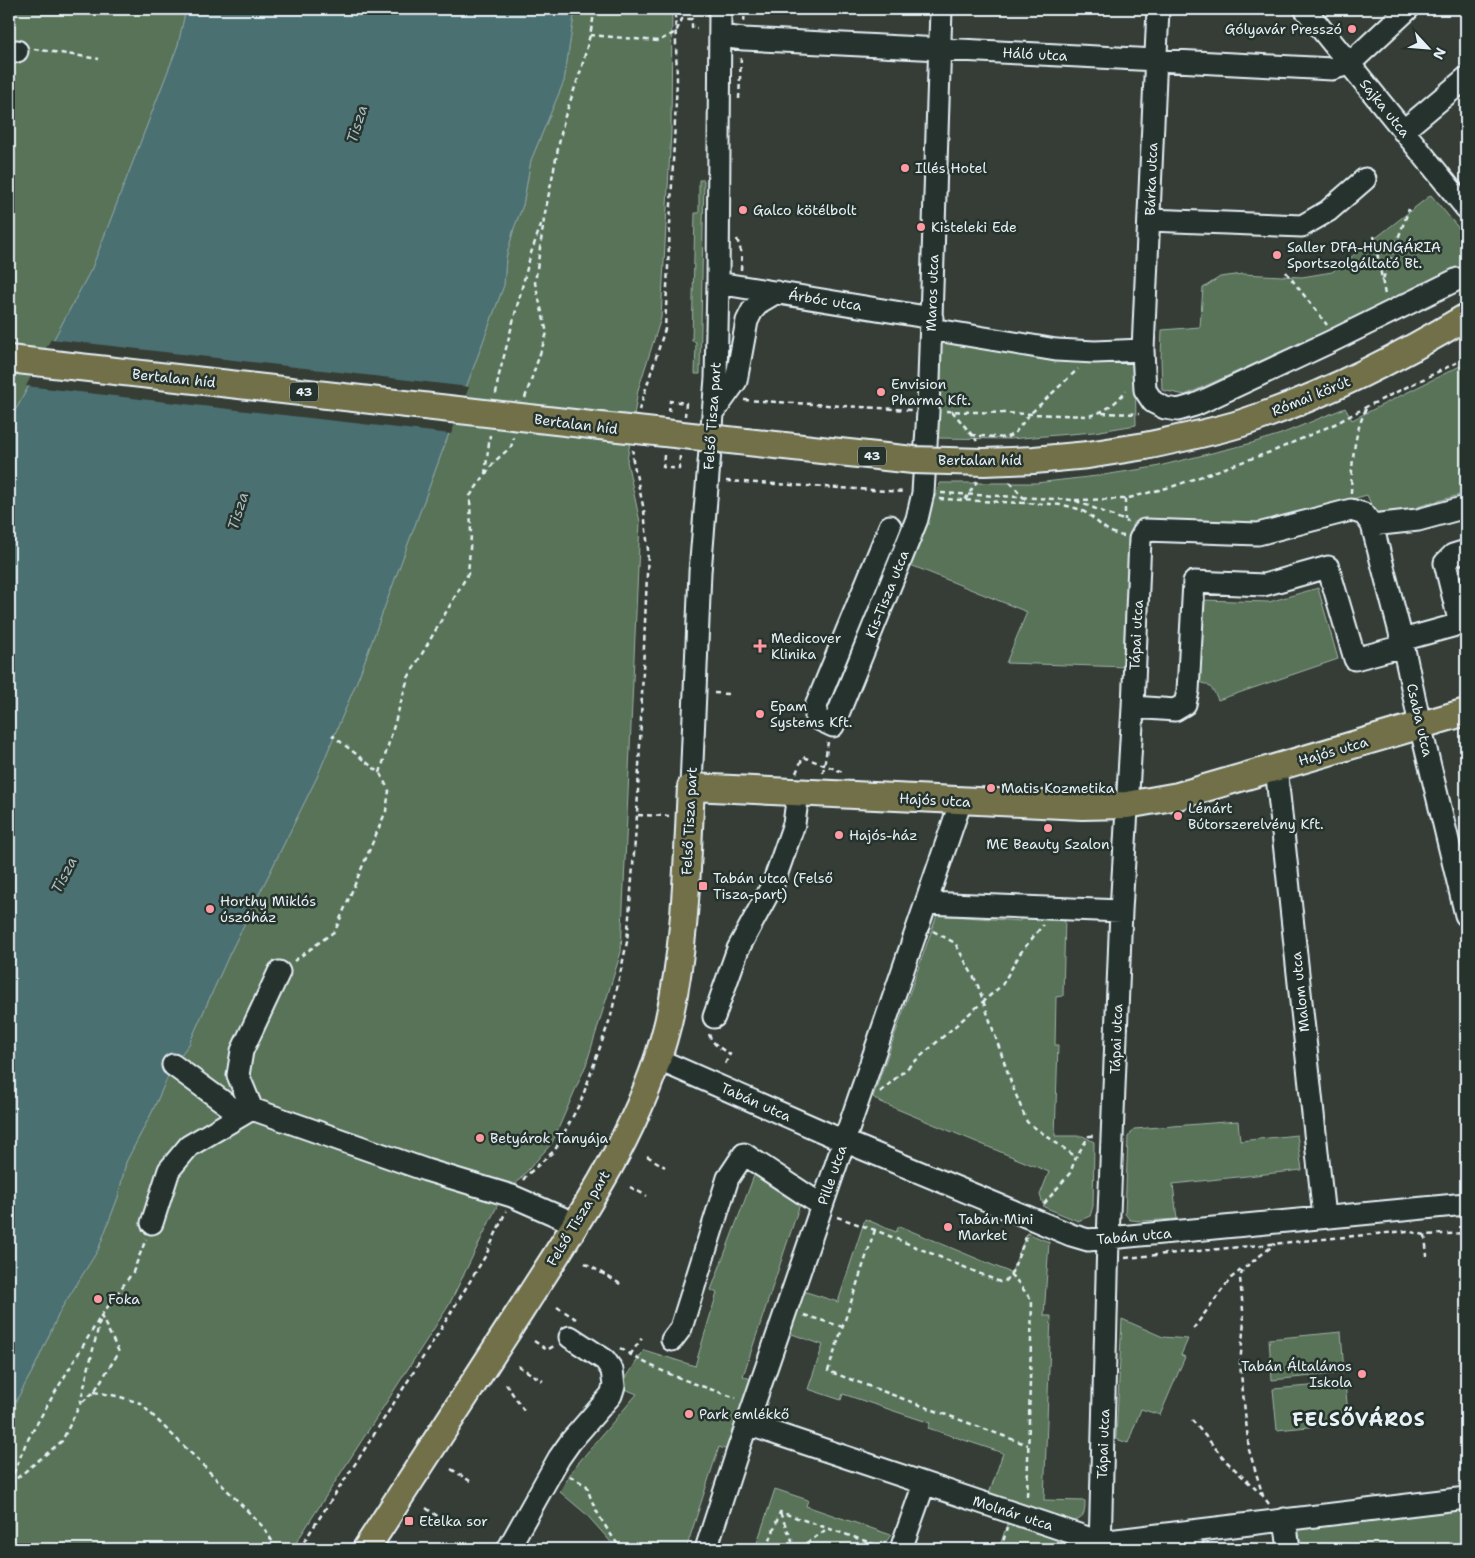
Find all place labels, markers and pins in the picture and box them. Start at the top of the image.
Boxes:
place label: Gólyavár Presszó [1225,20,1342,38]
marker: Gólyavár Presszó [1346,23,1358,35]
place label: Illés Hotel [915,159,987,177]
marker: Illés Hotel [899,162,911,174]
place label: Galco kötélbolt [753,201,857,219]
marker: Galco kötélbolt [737,204,749,216]
place label: Kisteleki Ede [931,218,1017,236]
marker: Kisteleki Ede [915,221,927,233]
place label: Saller DFA-HUNGÁRIA Sportszolgáltató Bt. [1287,238,1441,272]
marker: Saller DFA-HUNGÁRIA Sportszolgáltató Bt. [1271,249,1283,261]
place label: Envision Pharma Kft. [891,375,971,409]
marker: Envision Pharma Kft. [875,386,887,398]
place label: Medicover Klinika [771,629,842,663]
marker: Medicover Klinika [753,639,767,653]
place label: Epam Systems Kft. [770,697,852,731]
marker: Epam Systems Kft. [754,708,766,720]
place label: Matis Kozmetika [1001,779,1115,797]
marker: Matis Kozmetika [985,782,997,794]
place label: Lénárt Bútorszerelvény Kft. [1188,799,1324,833]
marker: Lénárt Bútorszerelvény Kft. [1172,810,1184,822]
marker: ME Beauty Szalon [1042,822,1054,834]
place label: Hajós-ház [849,826,918,844]
marker: Hajós-ház [833,829,845,841]
place label: ME Beauty Szalon [986,835,1110,853]
place label: Tabán utca (Felső Tisza-part) [713,869,833,903]
marker: Tabán utca (Felső Tisza-part) [697,880,709,892]
place label: Horthy Miklós úszóház [220,892,316,926]
marker: Horthy Miklós úszóház [204,903,216,915]
place label: Betyárok Tanyája [490,1129,609,1147]
marker: Betyárok Tanyája [474,1132,486,1144]
place label: Tabán Mini Market [958,1210,1033,1244]
marker: Tabán Mini Market [942,1221,954,1233]
place label: Foka [108,1290,140,1308]
marker: Foka [92,1293,104,1305]
place label: Tabán Általános Iskola [1241,1357,1352,1391]
marker: Tabán Általános Iskola [1356,1368,1368,1380]
place label: Park emlékkő [699,1405,789,1423]
marker: Park emlékkő [683,1408,695,1420]
place label: Etelka sor [419,1512,488,1530]
marker: Etelka sor [403,1515,415,1527]

